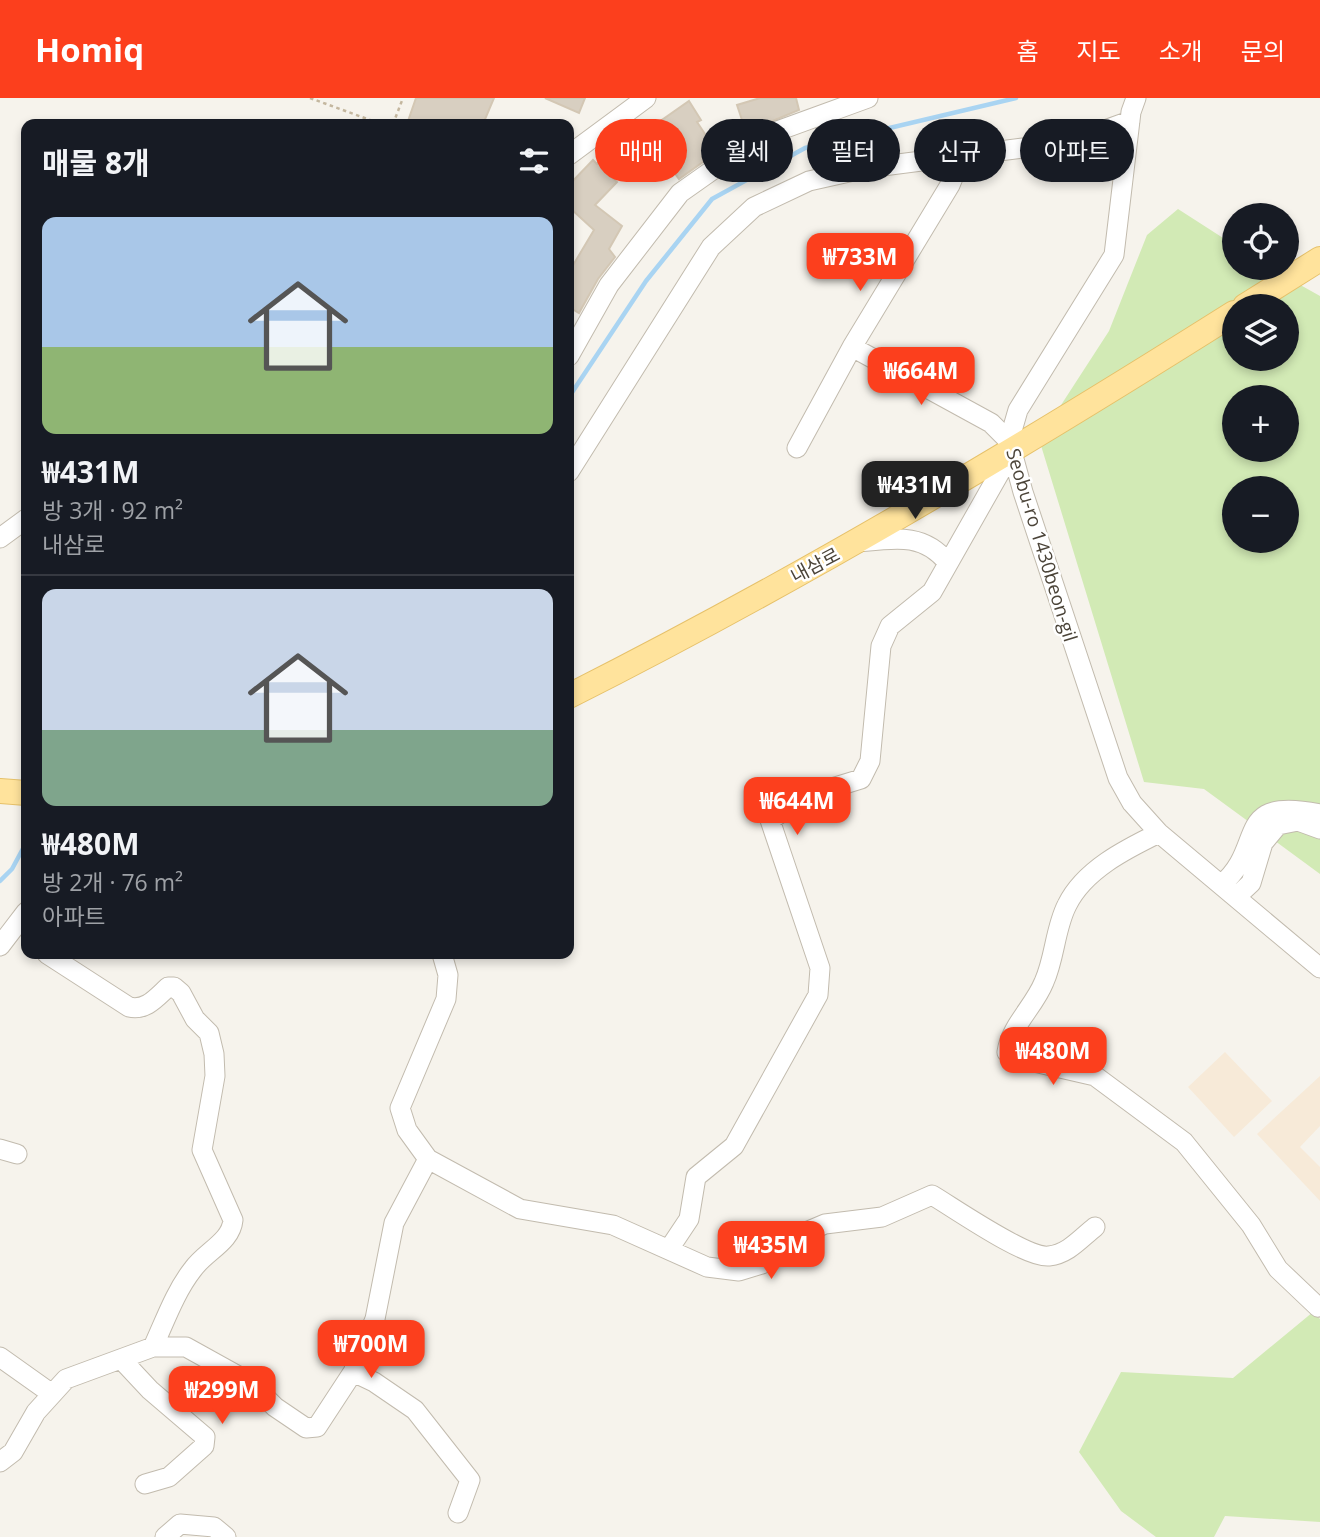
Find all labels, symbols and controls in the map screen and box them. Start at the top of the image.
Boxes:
text: Homiq [35,27,144,72]
text: 홈 [1016,34,1038,67]
text: 지도 [1076,34,1121,67]
text: 소개 [1159,34,1203,67]
text: 문의 [1241,34,1285,67]
chip: 매매 [595,119,687,182]
chip: 월세 [701,119,793,182]
chip: 필터 [807,119,900,182]
chip: 신규 [914,119,1006,182]
chip: 아파트 [1020,119,1134,182]
text: 매물 8개 [42,142,150,183]
icon: filters [515,142,553,180]
map controls [1222,203,1299,553]
button: locate [1222,203,1299,280]
pin: ₩733M [811,234,909,293]
text: ₩733M [823,240,897,272]
icon: home [235,263,361,389]
button: layers [1222,294,1299,371]
pin: ₩664M [872,348,970,407]
text: ₩664M [884,354,958,386]
button: + [1222,385,1299,462]
street label: Seobu-ro 1430beon-gil [1000,445,1084,645]
text: ₩431M [42,451,139,492]
pin: ₩431M [866,462,964,521]
text: ₩431M [878,468,952,500]
button: − [1222,476,1299,553]
text: 방 3개 · 92 m² [42,494,183,526]
text: 내삼로 [42,528,105,560]
street label: 내삼로 [786,541,844,589]
icon: home [235,635,361,761]
pin: ₩644M [748,778,846,837]
text: ₩644M [760,784,834,816]
text: ₩480M [42,823,139,864]
text: 방 2개 · 76 m² [42,866,183,898]
text: 아파트 [42,900,105,932]
pin: ₩480M [1004,1028,1102,1087]
text: ₩480M [1016,1034,1090,1066]
pin: ₩435M [722,1222,820,1281]
text: ₩435M [734,1228,808,1260]
pin: ₩700M [322,1320,420,1380]
text: ₩700M [334,1327,408,1359]
pin: ₩299M [173,1366,271,1426]
text: ₩299M [185,1373,259,1405]

